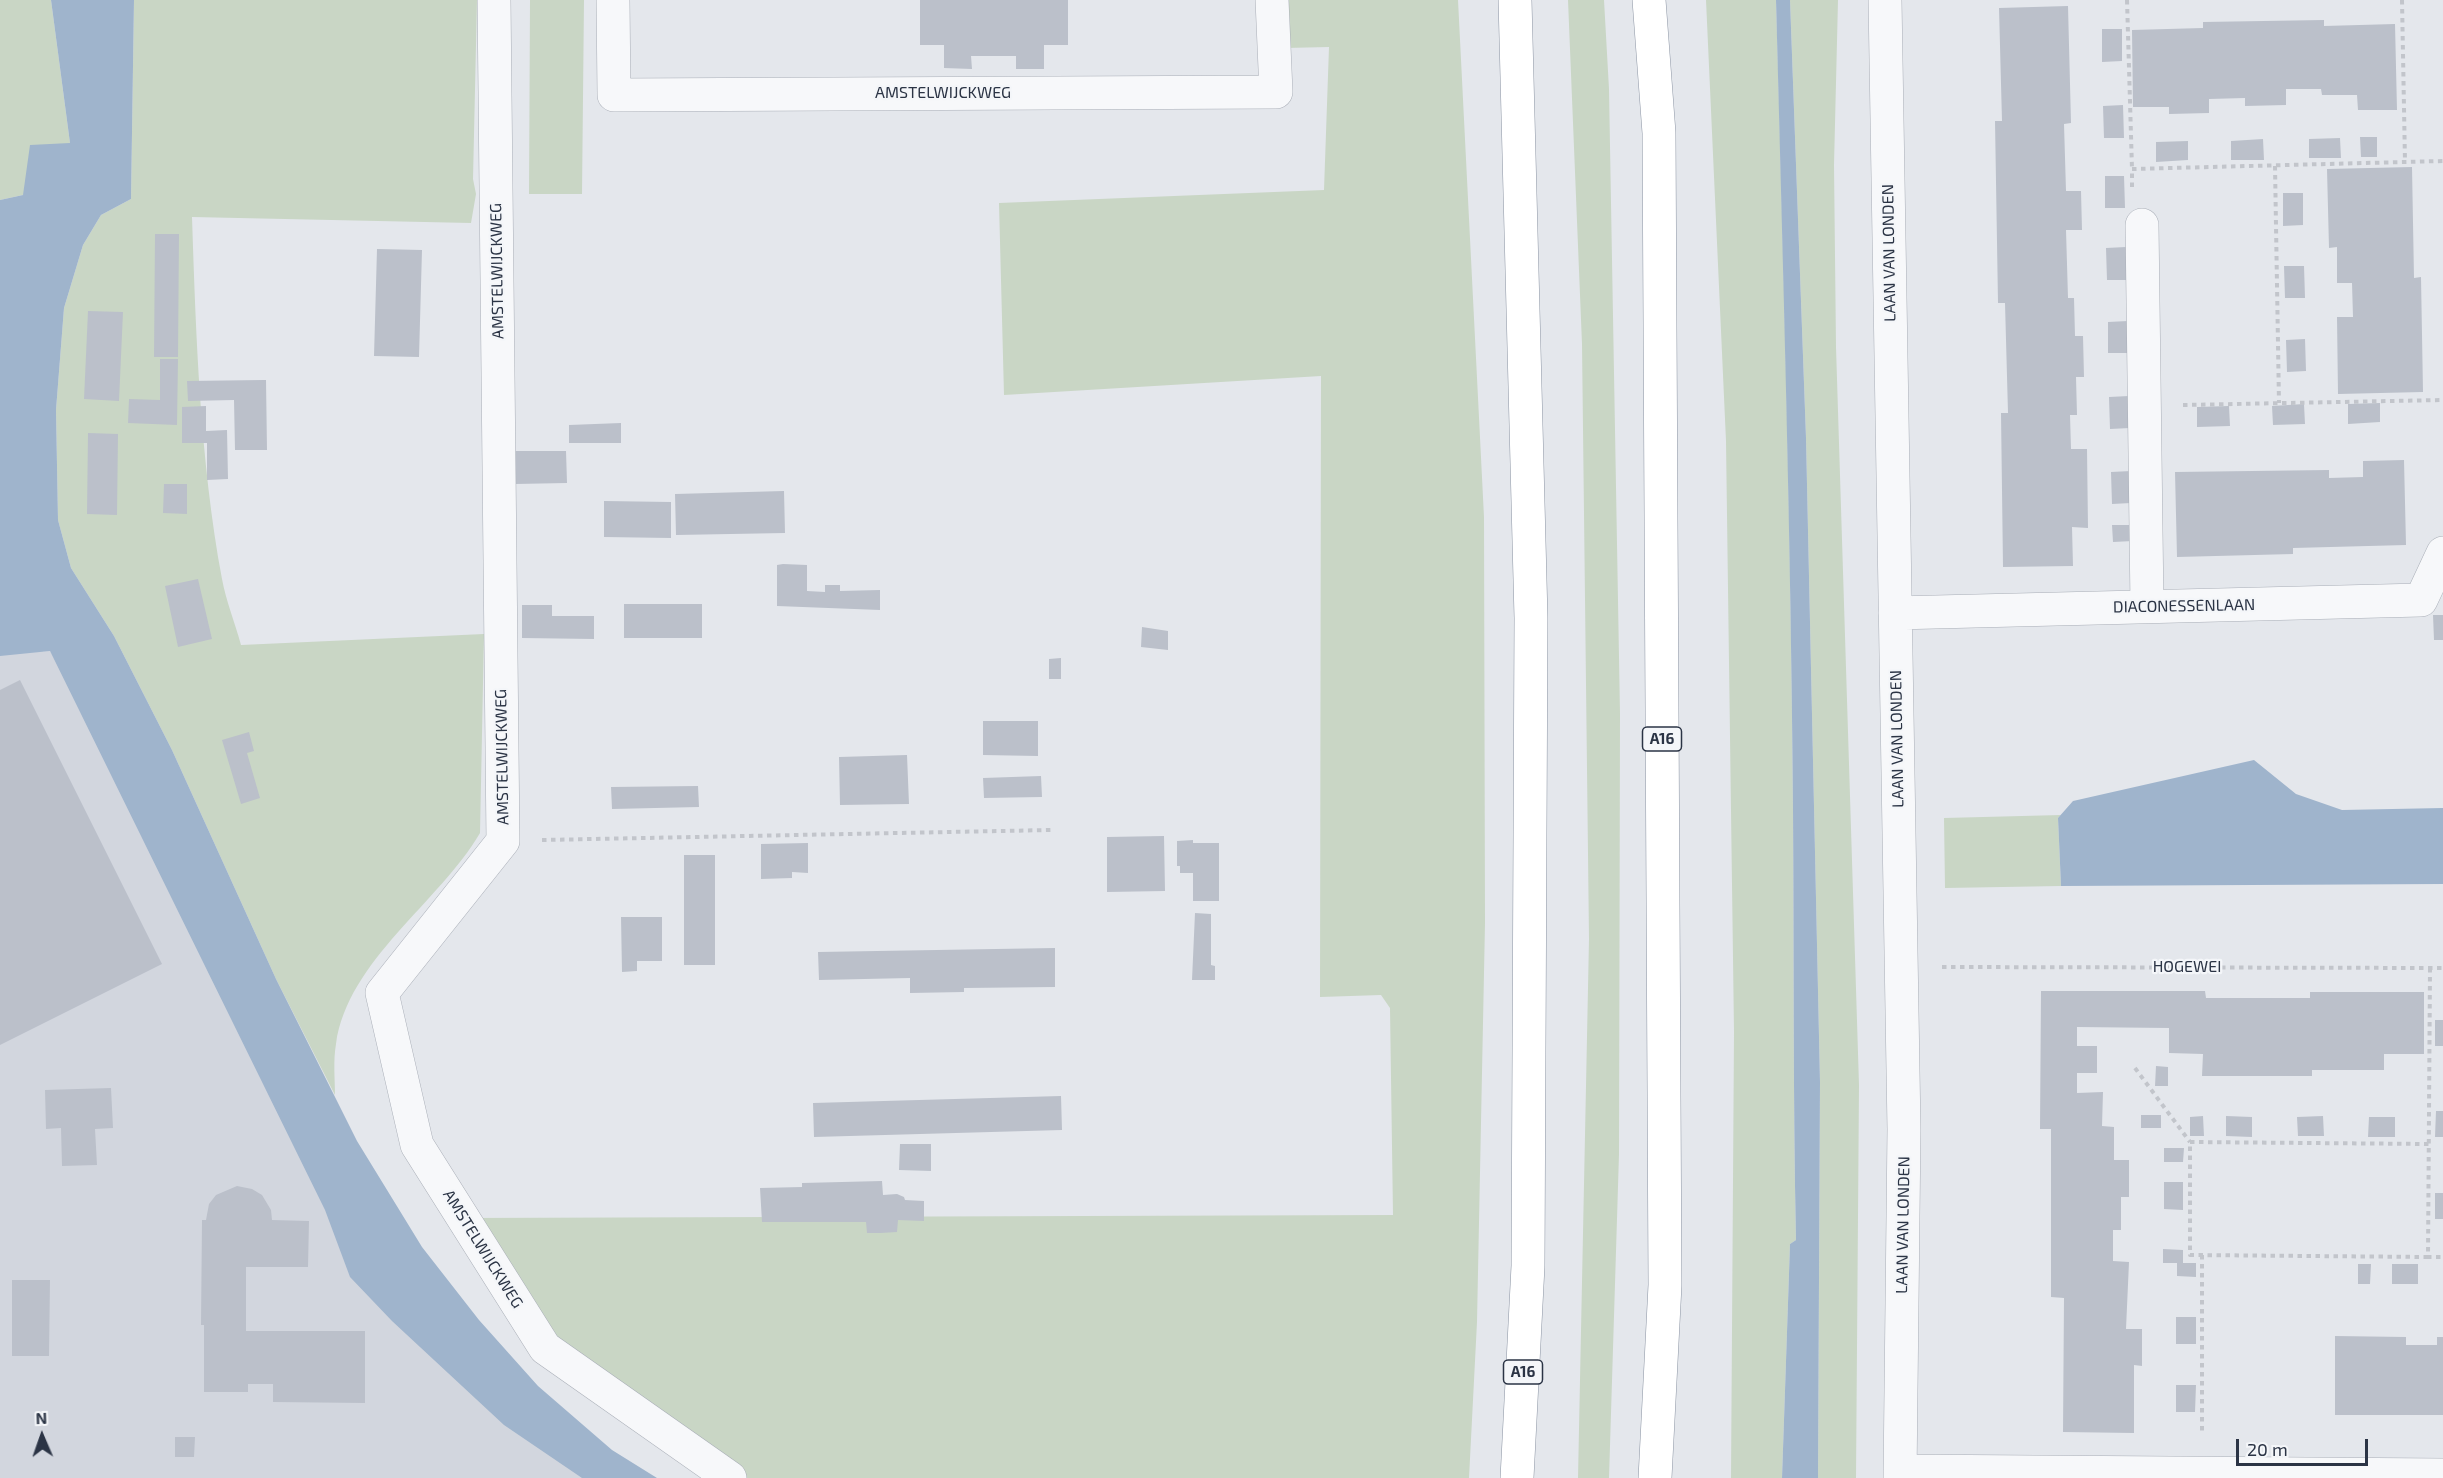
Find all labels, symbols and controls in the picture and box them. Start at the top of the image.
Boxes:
street label: AMSTELWIJCKWEG [875,83,1011,103]
street label: LAAN VAN LONDEN [1878,184,1900,322]
street label: AMSTELWIJCKWEG [486,203,508,339]
street label: DIACONESSENLAAN [2113,595,2255,617]
street label: LAAN VAN LONDEN [1886,670,1908,808]
street label: AMSTELWIJCKWEG [491,689,513,825]
road number: A16 [1642,727,1682,751]
street label: HOGEWEI [2153,957,2221,977]
street label: LAAN VAN LONDEN [1892,1156,1914,1294]
street label: AMSTELWIJCKWEG [439,1186,527,1312]
road number: A16 [1504,1360,1543,1384]
north arrow [12,1406,72,1466]
text: N [35,1408,47,1427]
scale bar [2239,1427,2371,1465]
text: 20 m [2247,1438,2288,1460]

